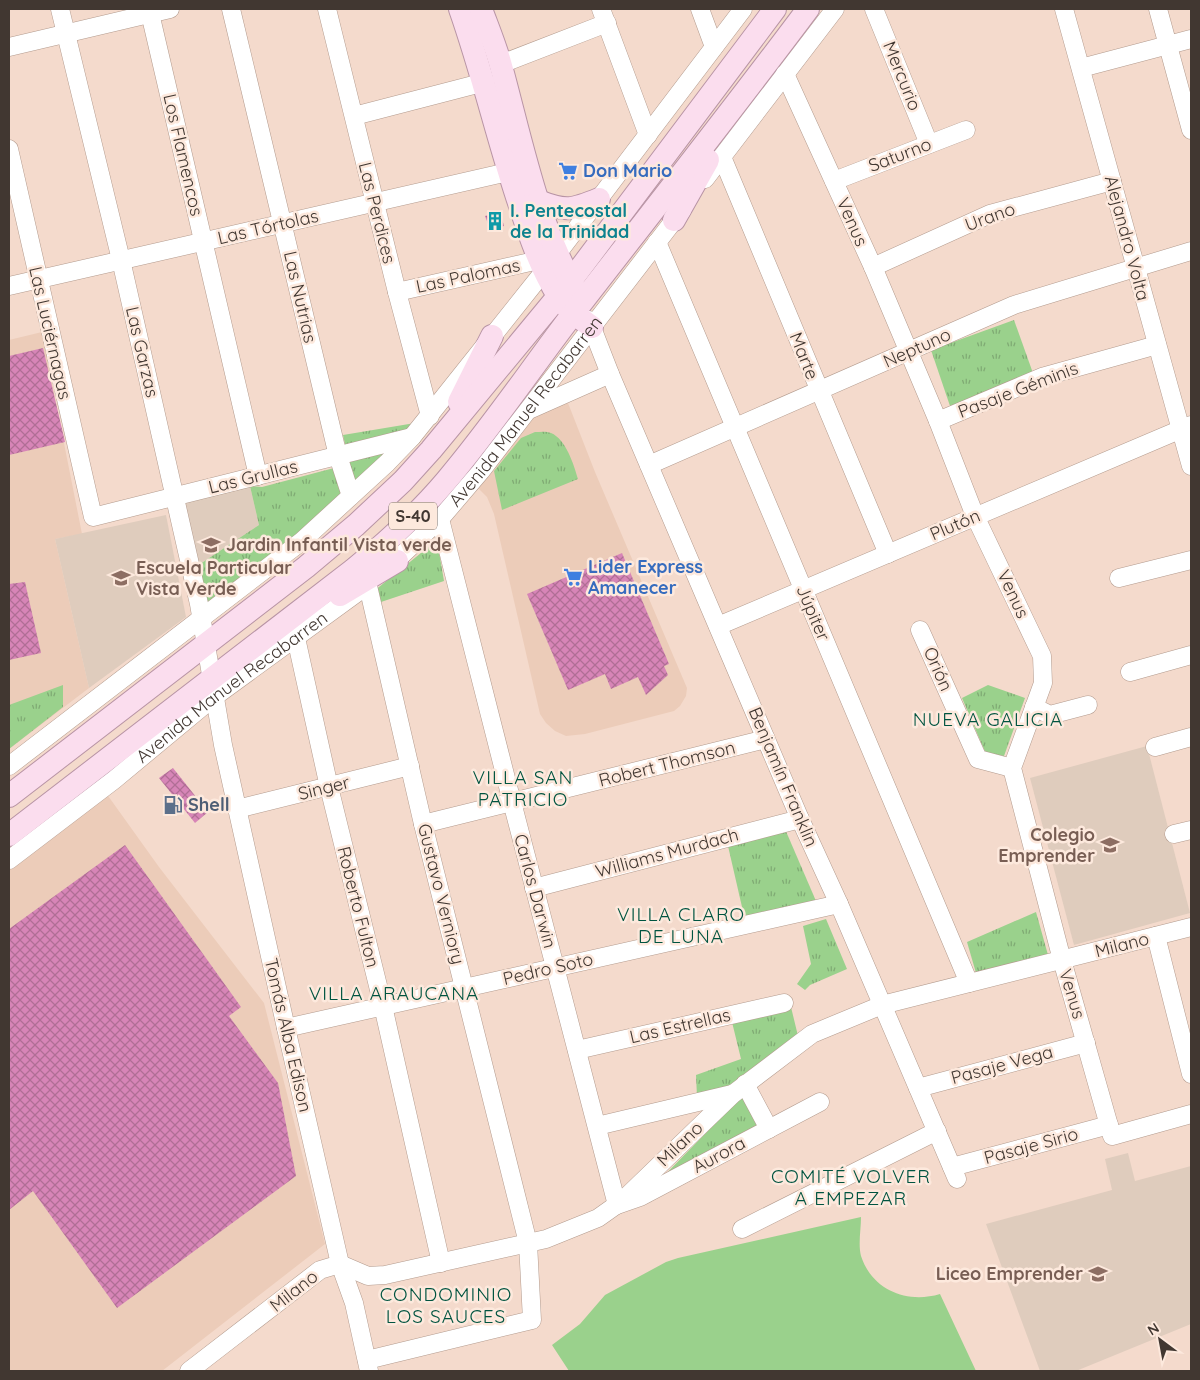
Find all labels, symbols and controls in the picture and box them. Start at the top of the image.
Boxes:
street label: Mercurio [878,38,927,114]
street label: Los Flamencos [158,92,209,218]
street label: Saturno [865,132,935,177]
place label: Don Mario [583,159,672,182]
street label: Las Perdices [354,160,401,266]
supermarket icon: Don Mario [557,160,579,182]
street label: Alejandro Volta [1100,173,1155,303]
street label: Venus [832,194,873,250]
street label: Urano [962,197,1018,236]
place label: I. Pentecostal de la Trinidad [510,199,629,243]
street label: Las Tórtolas [215,204,321,249]
building icon: I. Pentecostal de la Trinidad [484,210,506,232]
street label: Las Nutrias [279,249,322,345]
street label: Las Palomas [414,253,522,298]
street label: Las Luciérnagas [24,264,77,402]
street label: Las Garzas [121,304,164,400]
street label: Avenida Manuel Recabarren [444,311,607,511]
street label: Neptuno [879,322,954,373]
street label: Marte [785,329,824,383]
street label: Pasaje Géminis [955,356,1081,423]
street label: Las Grullas [206,454,300,499]
road number: S-40 [389,502,437,530]
street label: Plutón [926,504,983,545]
place label: Jardin Infantil Vista verde [226,533,452,556]
school or university icon: Jardin Infantil Vista verde [200,534,222,556]
place label: Lider Express Amanecer [588,555,703,599]
place label: Escuela Particular Vista Verde [136,556,292,600]
supermarket icon: Lider Express Amanecer [562,566,584,588]
street label: Venus [992,566,1035,622]
school or university icon: Escuela Particular Vista Verde [110,567,132,589]
street label: Júpiter [791,581,835,644]
street label: Avenida Manuel Recabarren [131,606,332,768]
street label: Orión [919,643,958,694]
street label: Benjamín Franklin [744,703,823,850]
district label: NUEVA GALICIA [913,707,1063,731]
street label: Robert Thomson [596,735,738,792]
district label: VILLA SAN PATRICIO [473,765,573,811]
street label: Singer [296,770,352,805]
place label: Shell [188,793,230,816]
fuel station icon: Shell [162,794,184,816]
street label: Gustavo Verniory [413,821,470,967]
street label: Williams Murdach [593,822,741,883]
place label: Colegio Emprender [998,823,1095,867]
street label: Carlos Darwin [509,831,562,950]
school or university icon: Colegio Emprender [1099,834,1121,856]
street label: Roberto Fulton [332,844,385,970]
district label: VILLA CLARO DE LUNA [617,902,745,948]
street label: Milano [1092,927,1151,962]
street label: Pedro Soto [501,947,595,990]
street label: Tomás Alba Edison [260,956,317,1114]
street label: Venus [1054,966,1091,1022]
district label: VILLA ARAUCANA [309,981,479,1005]
street label: Las Estrellas [627,1003,733,1048]
street label: Pasaje Vega [948,1040,1055,1089]
street label: Milano [652,1116,707,1171]
street label: Pasaje Sirio [981,1122,1081,1169]
street label: Aurora [688,1131,749,1178]
district label: COMITÉ VOLVER A EMPEZAR [771,1164,931,1210]
place label: Liceo Emprender [936,1262,1083,1285]
school or university icon: Liceo Emprender [1087,1263,1109,1285]
street label: Milano [265,1265,322,1317]
district label: CONDOMINIO LOS SAUCES [380,1282,512,1328]
north arrow [1135,1315,1185,1365]
text: N [1144,1319,1162,1339]

